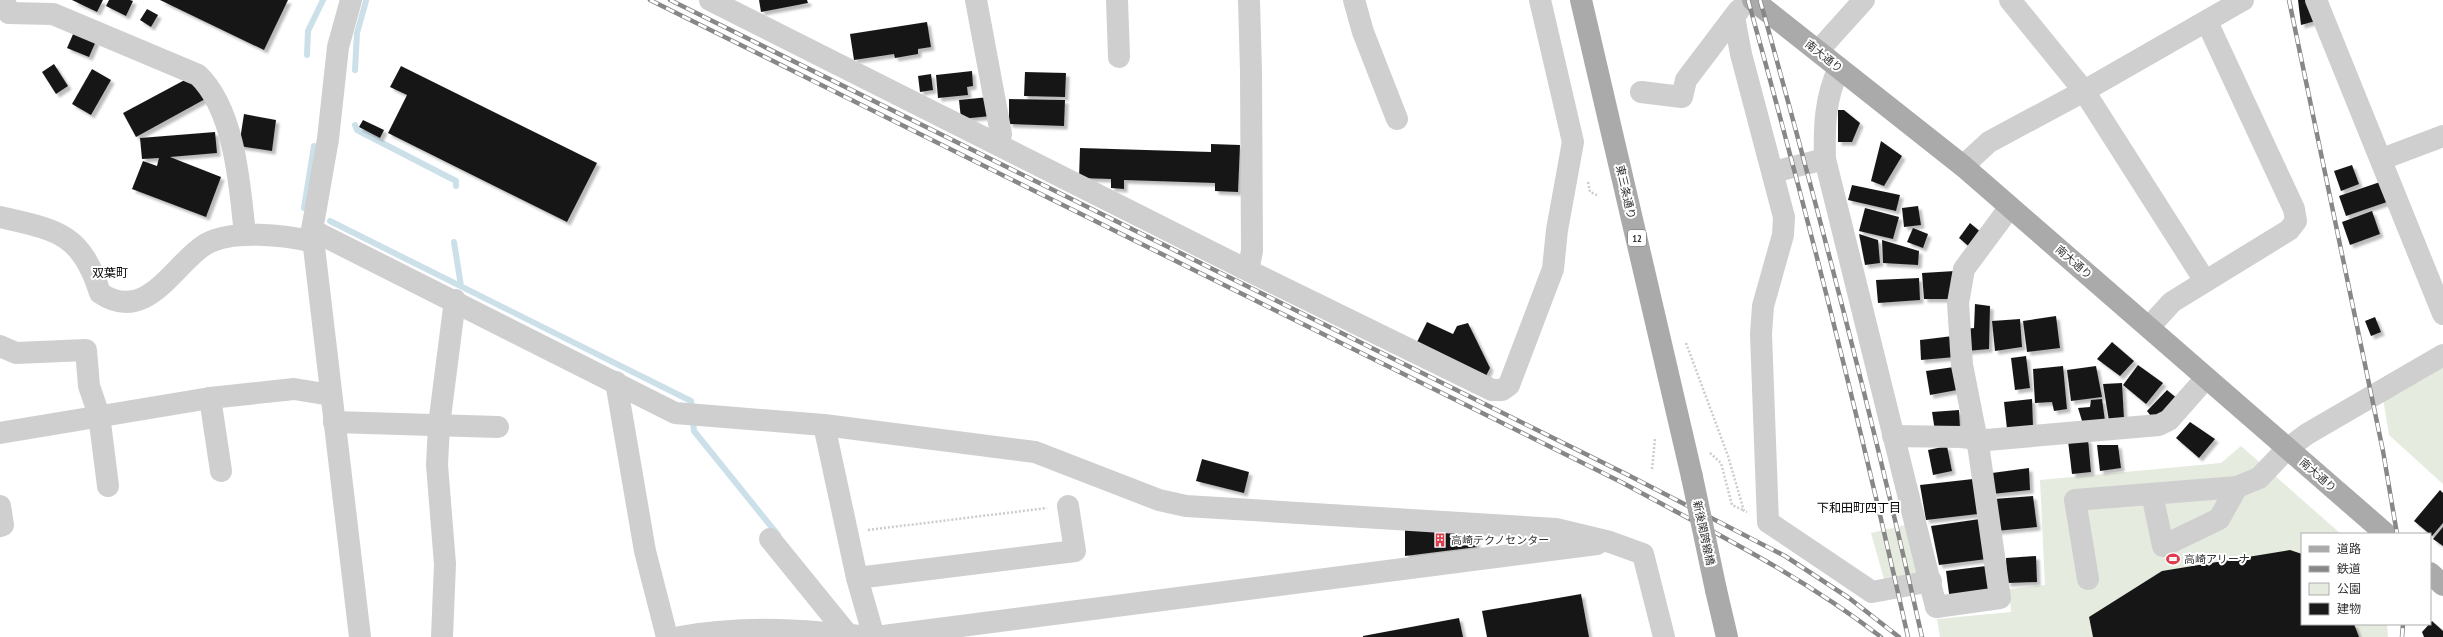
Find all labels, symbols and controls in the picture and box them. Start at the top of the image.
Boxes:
street label: 南大通り [1802,37,1846,75]
street label: 東三条通り [1613,164,1639,220]
road number: 12 [1628,230,1646,246]
street label: 南大通り [2053,242,2095,282]
district label: 双葉町 [92,265,128,280]
street label: 南大通り [2297,455,2339,495]
street label: 新後閑跨線橋 [1690,499,1718,567]
district label: 下和田町四丁目 [1817,500,1901,515]
building icon: 高崎テクノセンター [1432,532,1448,548]
place label: 高崎テクノセンター [1451,533,1549,547]
legend [2301,533,2431,625]
text: 道路 [2337,541,2361,556]
sports icon: 高崎アリーナ [2165,551,2181,567]
place label: 高崎アリーナ [2184,552,2250,566]
text: 鉄道 [2337,561,2361,576]
text: 公園 [2337,581,2361,596]
text: 建物 [2337,601,2361,616]

